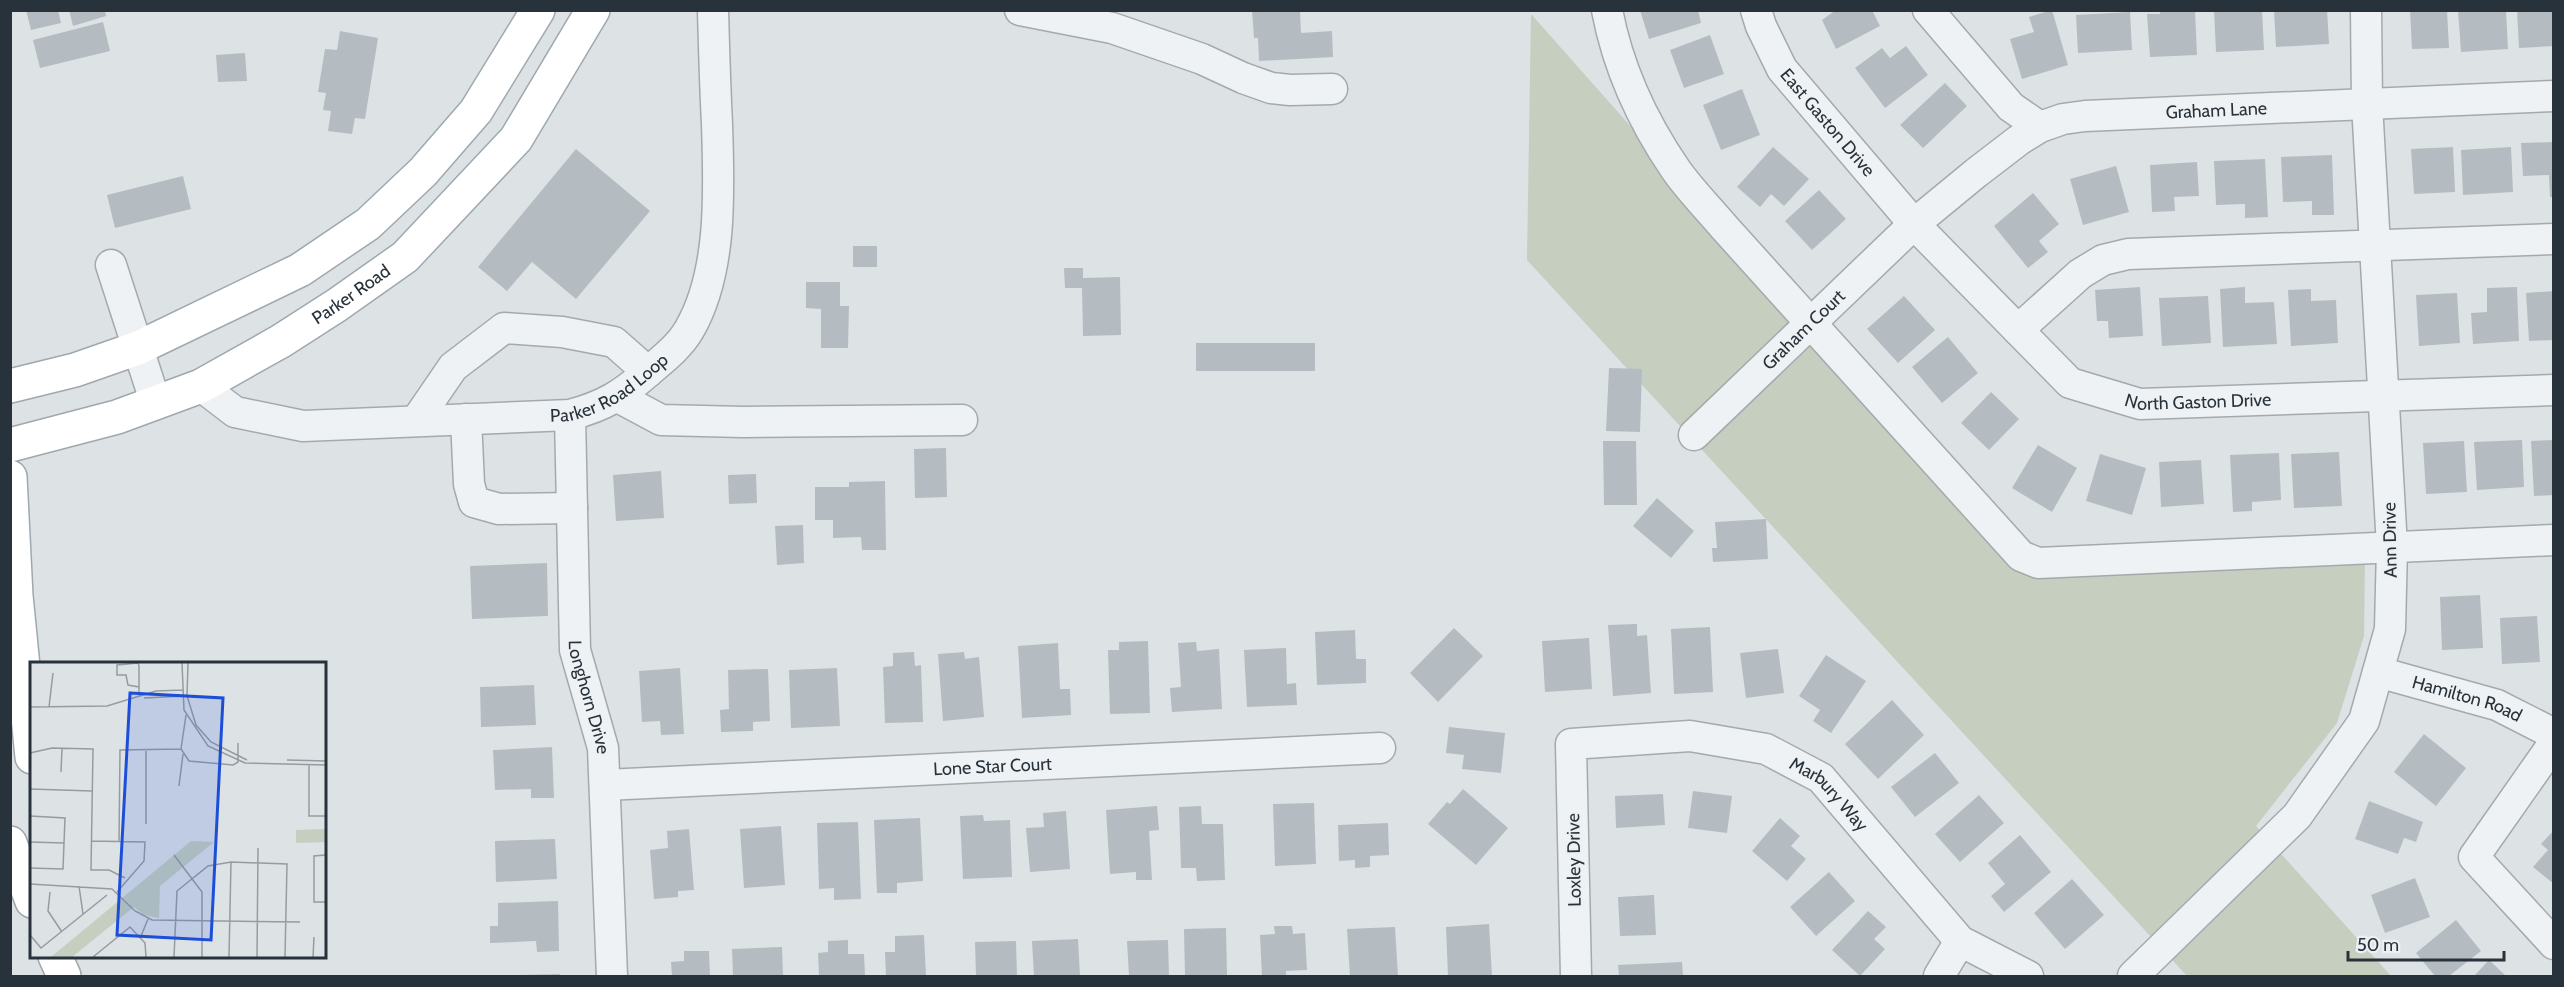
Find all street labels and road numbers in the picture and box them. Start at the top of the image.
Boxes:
street label: East Gaston Drive [1776,64,1880,181]
street label: Graham Lane [2165,97,2267,124]
street label: Parker Road [308,260,394,329]
street label: Graham Court [1758,285,1850,375]
street label: Parker Road Loop [550,349,673,427]
street label: North Gaston Drive [2122,389,2272,415]
street label: Ann Drive [2378,502,2402,578]
street label: Longhorn Drive [564,640,614,754]
street label: Hamilton Road [2410,671,2526,727]
street label: Marbury Way [1786,752,1873,836]
street label: Lone Star Court [933,753,1052,780]
street label: Loxley Drive [1562,813,1586,907]

